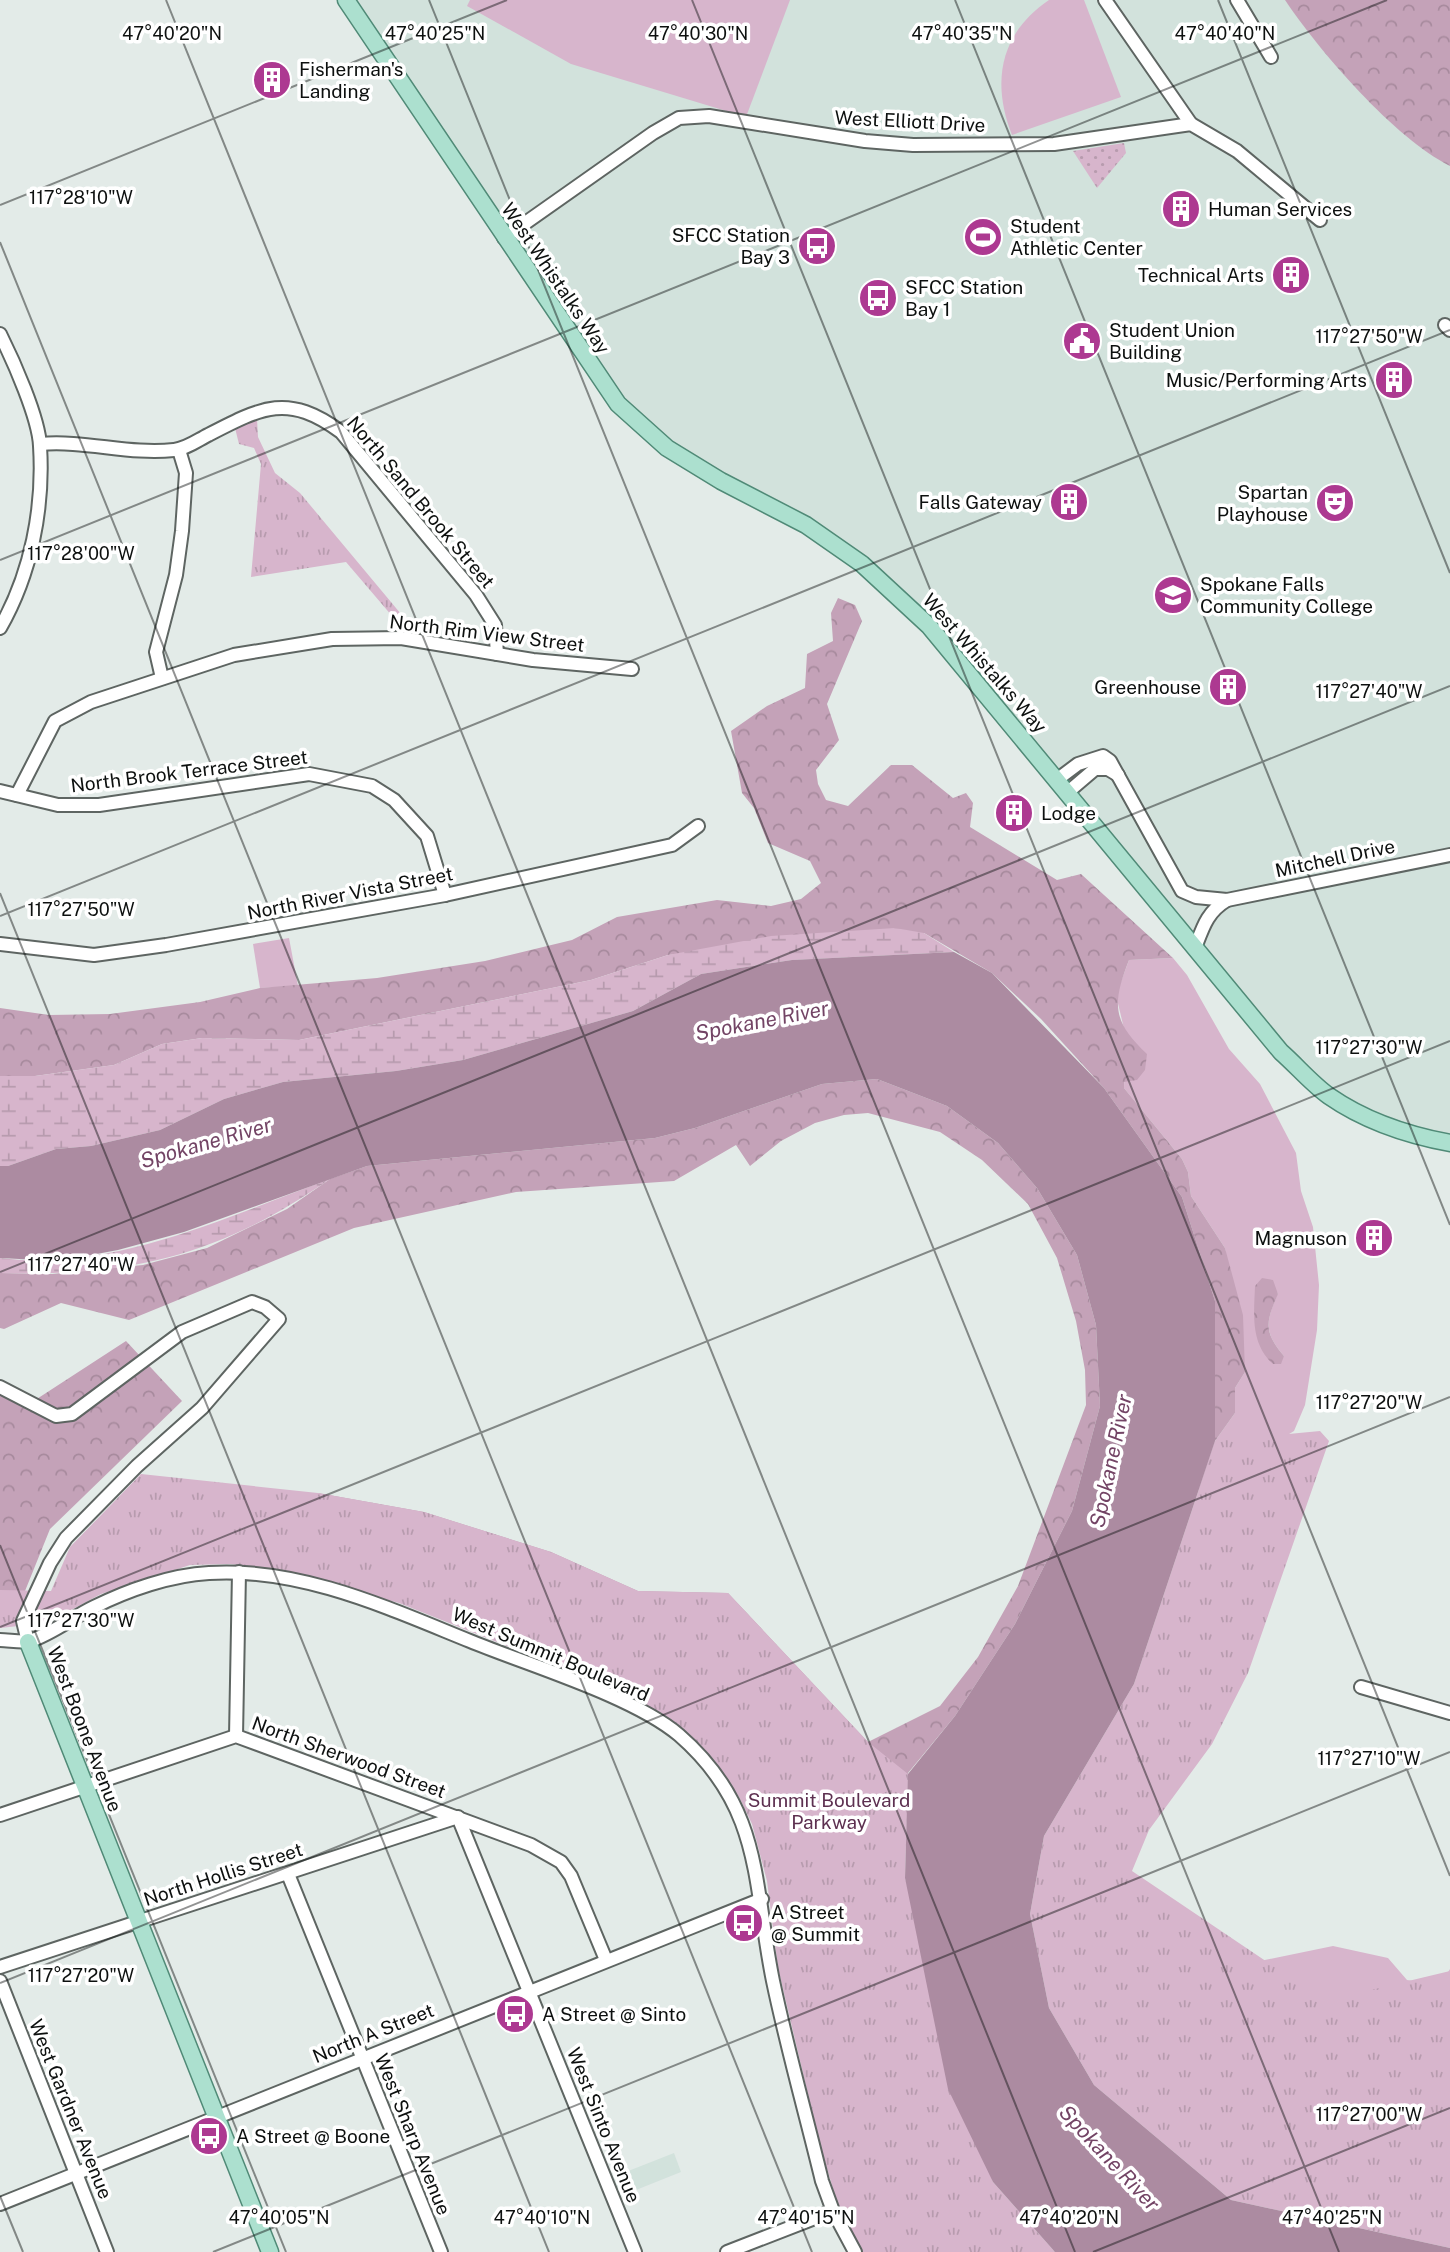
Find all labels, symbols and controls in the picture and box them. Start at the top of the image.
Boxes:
text: 47°40'20"N [122,23,222,44]
text: 47°40'25"N [385,23,485,44]
text: 47°40'30"N [648,23,748,44]
text: 47°40'35"N [911,23,1013,44]
text: 47°40'40"N [1175,23,1275,44]
place label: Fisherman's Landing [299,58,404,102]
building icon: Fisherman's Landing [251,59,293,101]
street label: West Elliott Drive [834,106,986,136]
text: 117°28'10"W [29,187,133,208]
building icon: Human Services [1160,188,1202,230]
street label: West Whistalks Way [497,198,615,358]
place label: Human Services [1208,198,1352,220]
place label: Student Athletic Center [1010,215,1143,259]
sports icon: Student Athletic Center [962,216,1004,258]
place label: SFCC Station Bay 3 [672,224,790,268]
bus stop icon: SFCC Station Bay 3 [796,225,838,267]
building icon: Technical Arts [1270,254,1312,296]
place label: Technical Arts [1138,264,1264,286]
place label: SFCC Station Bay 1 [905,276,1023,320]
bus stop icon: SFCC Station Bay 1 [857,277,899,319]
place label: Student Union Building [1109,319,1235,363]
public building icon: Student Union Building [1061,320,1103,362]
text: 117°27'50"W [1315,326,1423,347]
building icon: Music/Performing Arts [1373,359,1415,401]
place label: Music/Performing Arts [1166,369,1367,391]
street label: North Sand Brook Street [343,412,499,592]
building icon: Falls Gateway [1048,481,1090,523]
place label: Spartan Playhouse [1217,481,1308,525]
theatre icon: Spartan Playhouse [1314,482,1356,524]
place label: Falls Gateway [919,491,1042,513]
text: 117°28'00"W [27,543,135,564]
place label: Spokane Falls Community College [1200,573,1373,617]
school or university icon: Spokane Falls Community College [1152,574,1194,616]
street label: West Whistalks Way [919,589,1051,737]
street label: North Rim View Street [388,610,586,656]
building icon: Greenhouse [1207,666,1249,708]
place label: Greenhouse [1094,676,1201,698]
text: 117°27'40"W [1316,681,1422,702]
street label: North Brook Terrace Street [69,746,309,796]
building icon: Lodge [993,792,1035,834]
place label: Lodge [1041,802,1096,824]
street label: Mitchell Drive [1273,835,1397,881]
street label: North River Vista Street [245,862,455,924]
text: 117°27'50"W [27,899,135,920]
water label: Spokane River [693,995,832,1046]
text: 117°27'30"W [1316,1037,1422,1058]
water label: Spokane River [137,1112,275,1173]
building icon: Magnuson [1353,1217,1395,1259]
place label: Magnuson [1255,1227,1347,1249]
text: 117°27'40"W [28,1254,134,1275]
water label: Spokane River [1084,1391,1137,1530]
text: 117°27'20"W [1316,1392,1422,1413]
street label: West Summit Boulevard [449,1602,653,1706]
text: 117°27'30"W [28,1610,134,1631]
street label: West Boone Avenue [43,1643,127,1815]
street label: North Sherwood Street [249,1712,449,1802]
text: 117°27'10"W [1318,1748,1420,1769]
park label: Summit Boulevard Parkway [748,1789,910,1833]
street label: North Hollis Street [141,1838,305,1910]
place label: A Street @ Summit [771,1901,860,1945]
bus stop icon: A Street @ Summit [723,1902,765,1944]
text: 117°27'20"W [28,1965,134,1986]
bus stop icon: A Street @ Sinto [494,1993,536,2035]
street label: North A Street [309,1999,437,2067]
place label: A Street @ Sinto [542,2003,686,2025]
street label: West Gardner Avenue [25,2016,117,2202]
street label: West Sinto Avenue [563,2044,645,2206]
street label: West Sharp Avenue [371,2050,455,2218]
water label: Spokane River [1054,2100,1165,2217]
text: 117°27'00"W [1316,2104,1422,2125]
bus stop icon: A Street @ Boone [188,2115,230,2157]
place label: A Street @ Boone [236,2125,390,2147]
text: 47°40'05"N [228,2207,330,2228]
text: 47°40'10"N [494,2207,590,2228]
text: 47°40'15"N [757,2207,855,2228]
text: 47°40'20"N [1019,2207,1119,2228]
text: 47°40'25"N [1282,2207,1382,2228]

